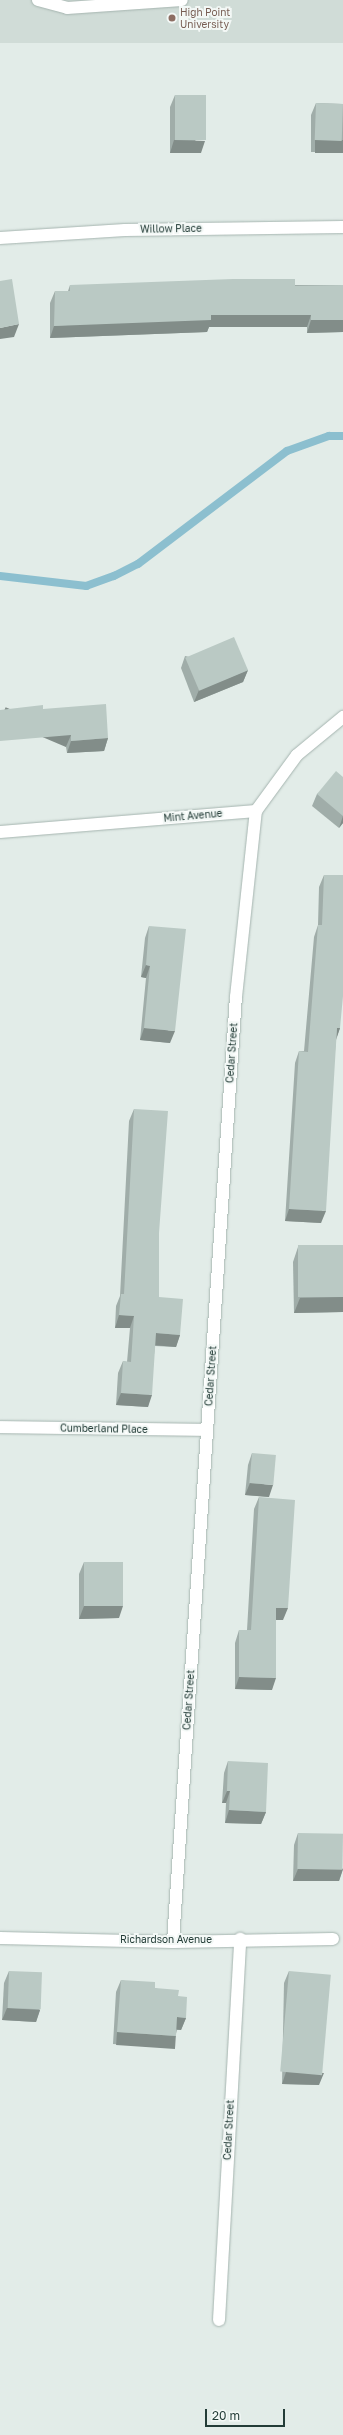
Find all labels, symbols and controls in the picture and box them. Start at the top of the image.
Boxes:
place label: High Point University [180,6,230,30]
marker: High Point University [167,13,177,23]
street label: Willow Place [140,222,202,236]
street label: Mint Avenue [163,807,223,825]
street label: Cedar Street [224,1022,240,1084]
street label: Cedar Street [203,1345,219,1407]
street label: Cumberland Place [60,1422,148,1436]
street label: Cedar Street [181,1669,197,1731]
street label: Richardson Avenue [120,1934,212,1946]
street label: Cedar Street [221,2100,237,2160]
scale bar [207,2401,287,2427]
text: 20 m [212,2408,240,2423]

